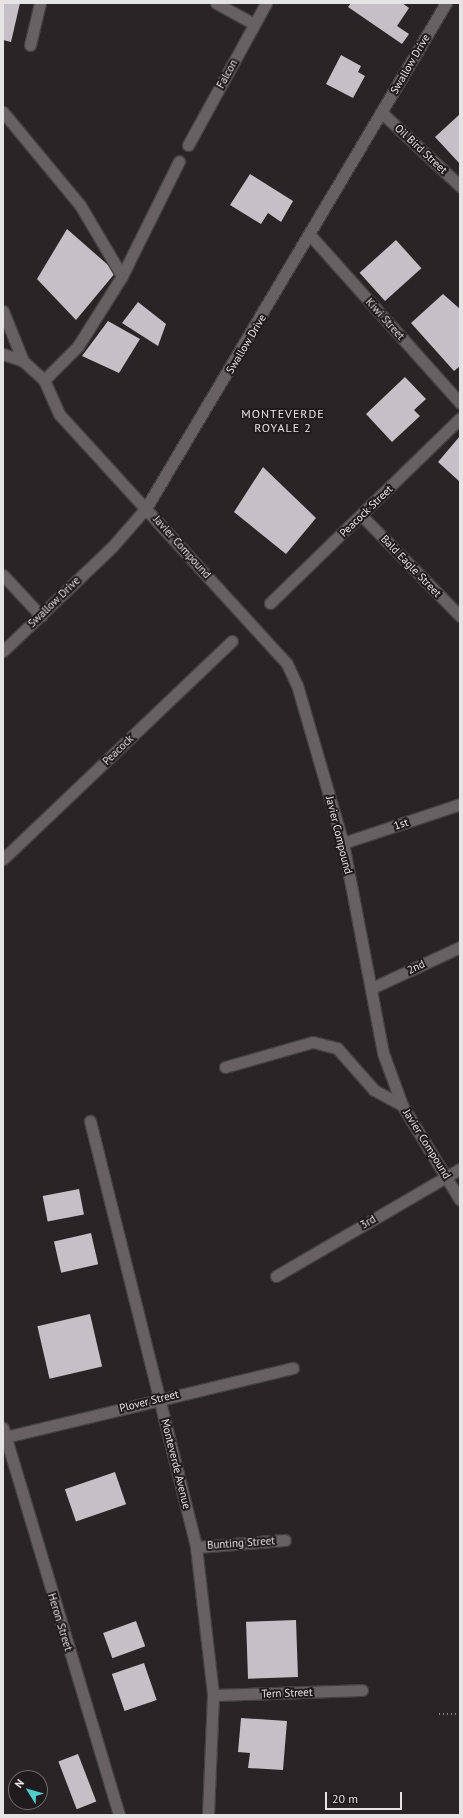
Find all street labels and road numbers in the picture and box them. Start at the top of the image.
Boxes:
street label: Swallow Drive [387,32,433,96]
street label: Falcon [214,57,240,91]
street label: Oil Bird Street [392,121,450,177]
street label: Kiwi Street [363,295,407,343]
street label: Swallow Drive [223,312,269,376]
street label: Peacock Street [337,482,395,540]
street label: Javier Compound [150,513,214,581]
street label: Bald Eagle Street [378,532,444,600]
street label: Swallow Drive [25,574,83,630]
street label: Peacock [100,732,136,768]
street label: Javier Compound [323,795,355,875]
street label: 1st [392,816,410,832]
street label: 2nd [405,957,427,977]
street label: Javier Compound [400,1107,454,1181]
street label: 3rd [358,1212,378,1232]
street label: Plover Street [118,1387,180,1415]
street label: Monteverde Avenue [158,1417,194,1511]
street label: Bunting Street [207,1534,275,1552]
street label: Heron Street [45,1592,75,1652]
street label: Tern Street [261,1686,313,1700]

